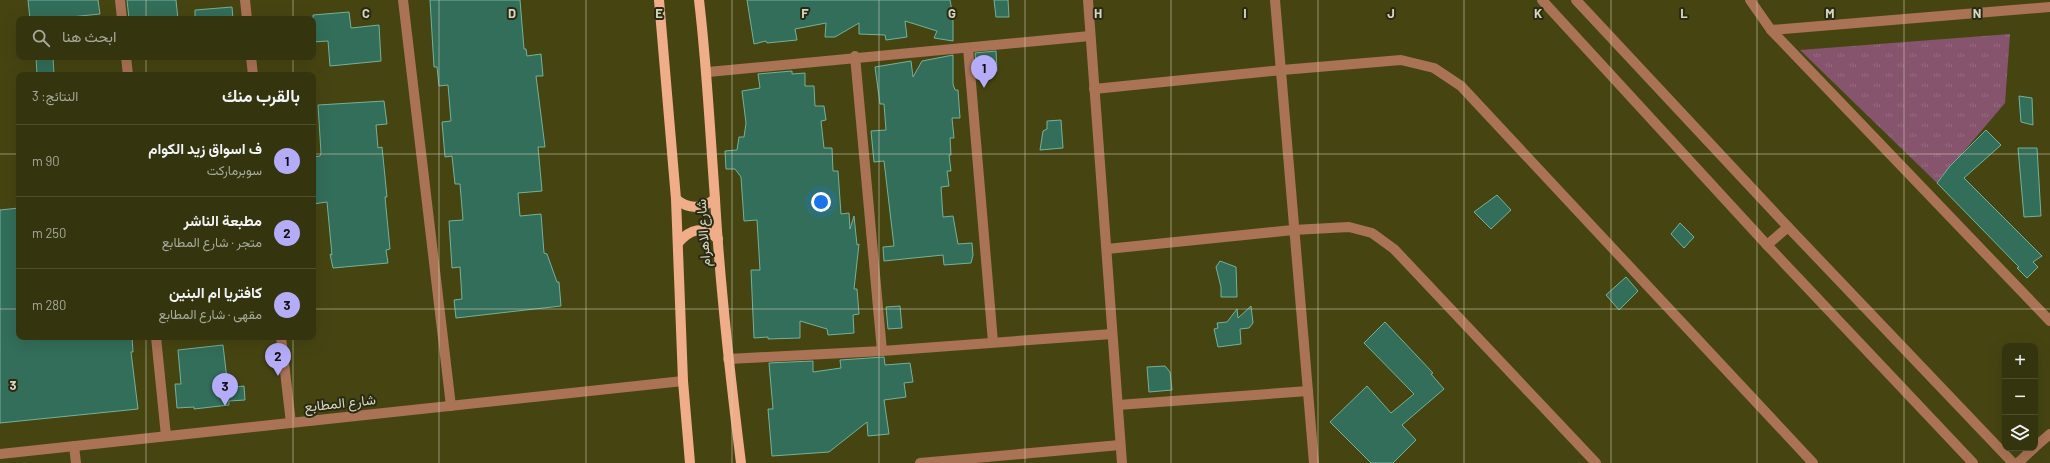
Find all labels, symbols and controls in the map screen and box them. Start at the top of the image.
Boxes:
text: C [362,5,370,21]
text: D [508,5,516,21]
text: E [655,5,663,21]
text: F [801,5,809,21]
text: G [948,5,956,21]
text: H [1094,5,1102,21]
text: I [1243,5,1247,21]
text: J [1387,5,1395,21]
text: K [1534,5,1542,21]
text: L [1680,5,1688,21]
text: M [1825,5,1835,21]
text: N [1973,5,1981,21]
search box [16,16,316,60]
icon: search [30,27,52,49]
text: ابحث هنا [62,27,116,45]
pin: 1 [971,55,997,88]
text: بالقرب منك [222,85,300,105]
text: النتائج: 3 [32,88,78,104]
text: ف اسواق زيد الكوام [148,139,262,157]
text: 90 m [32,153,60,169]
text: 1 [285,153,289,169]
text: سوبرماركت [207,162,262,178]
your location [811,192,831,212]
street label: شارع الاهرام [692,198,716,268]
text: مطبعة الناشر [183,211,262,229]
text: 250 m [32,225,66,241]
text: 2 [283,225,291,241]
text: متجر · شارع المطابع [162,234,262,250]
text: كافتريا ام البنين [169,283,262,301]
text: 280 m [32,297,66,313]
text: 3 [283,297,291,313]
text: مقهى · شارع المطابع [158,306,262,322]
pin: 2 [265,343,291,376]
map controls [2002,343,2038,451]
button: + [2002,343,2038,379]
pin: 3 [212,373,238,406]
text: 3 [9,377,17,393]
button: − [2002,379,2038,415]
street label: شارع المطابع [303,390,377,418]
button: layers [2002,415,2038,451]

